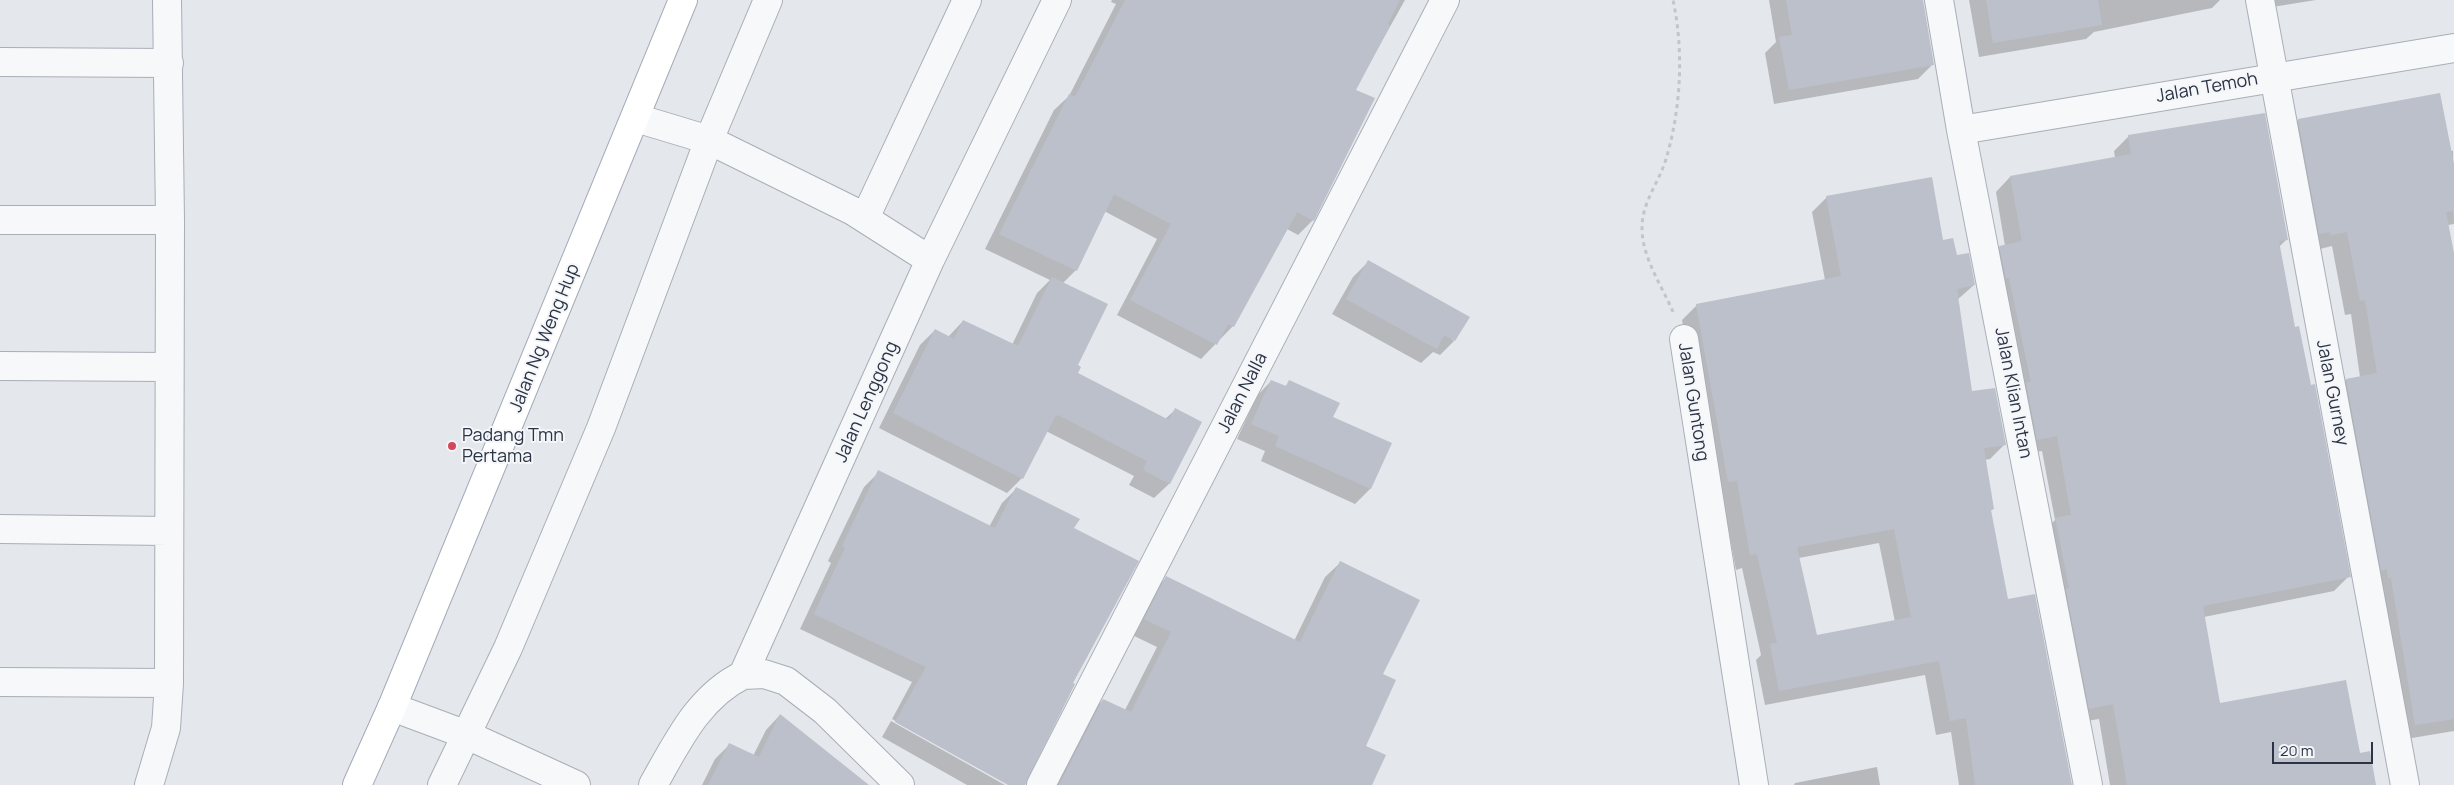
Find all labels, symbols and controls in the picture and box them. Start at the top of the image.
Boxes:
street label: Jalan Temoh [2154,68,2260,108]
street label: Jalan Ng Weng Hup [505,261,585,415]
street label: Jalan Klian Intan [1990,326,2036,460]
street label: Jalan Lenggong [831,338,903,466]
street label: Jalan Gurney [2311,338,2353,448]
street label: Jalan Guntong [1673,341,1713,463]
street label: Jalan Nalla [1214,349,1272,437]
place label: Padang Tmn Pertama [462,425,564,468]
marker: Padang Tmn Pertama [446,440,458,452]
scale bar [2274,732,2375,764]
text: 20 m [2280,740,2313,761]

